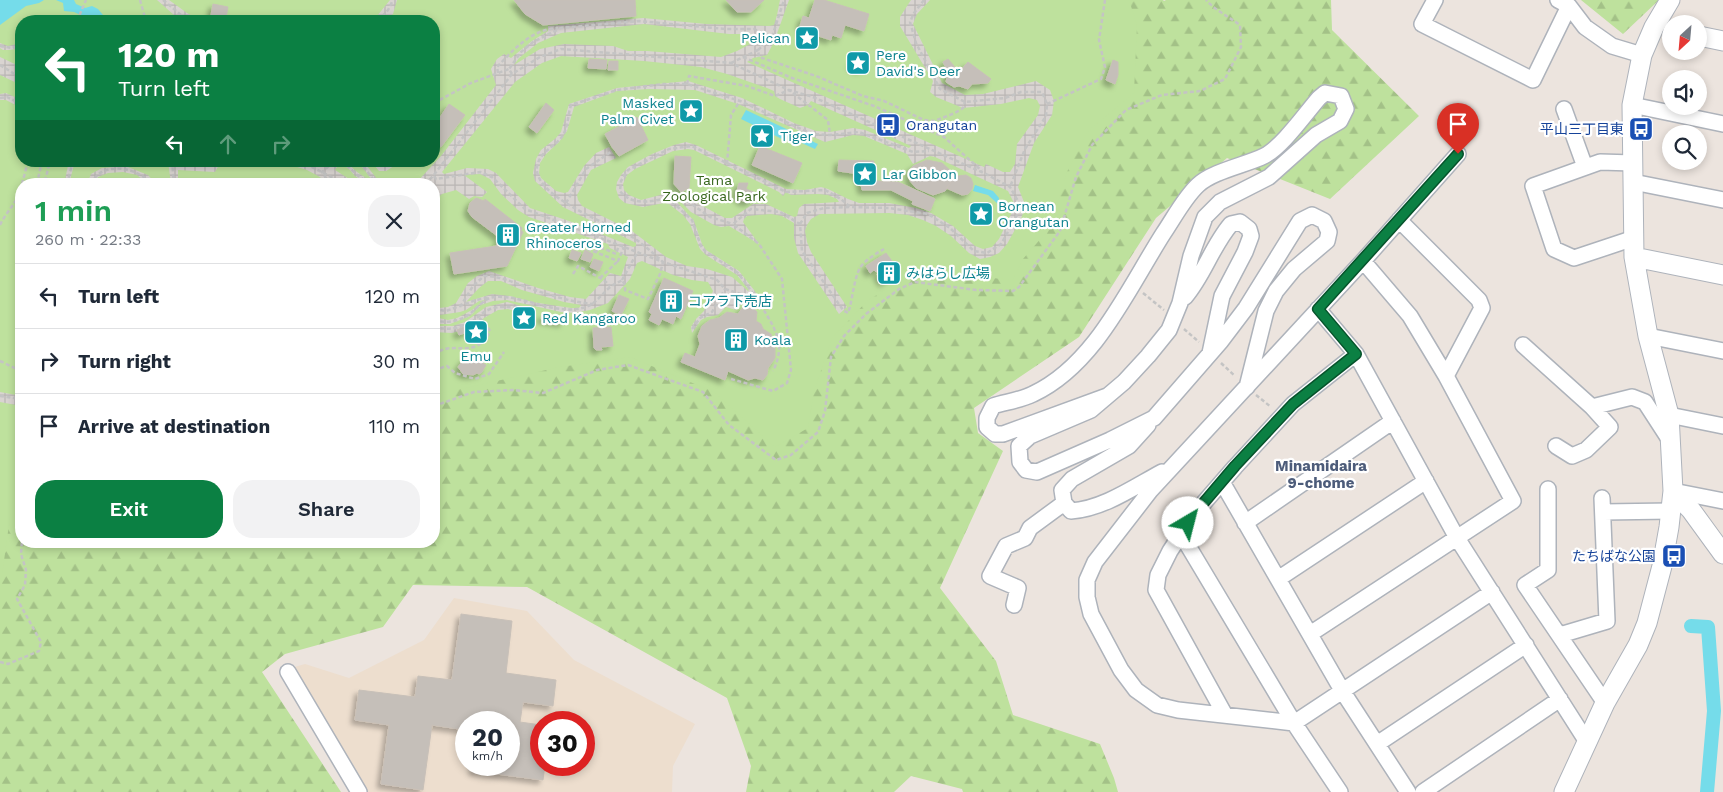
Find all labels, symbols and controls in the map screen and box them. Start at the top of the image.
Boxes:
north arrow [1662,15,1708,60]
map controls [1662,15,1707,170]
place icon: Pelican [794,25,820,51]
place label: Pelican [741,30,790,46]
text: 120 m [118,34,219,76]
icon: left [35,35,100,100]
place label: Pere David's Deer [876,47,961,79]
place icon: Pere David's Deer [845,50,871,76]
button: sound [1662,70,1707,115]
text: Turn left [118,76,210,101]
place label: Masked Palm Civet [601,95,674,127]
place icon: Masked Palm Civet [678,98,704,124]
pin [1437,103,1479,154]
icon: arrive [1444,110,1472,138]
bus stop icon: Orangutan [875,112,901,138]
bus stop icon: 平山三丁目東 [1628,116,1654,142]
place label: Orangutan [906,117,977,133]
place label: 平山三丁目東 [1540,121,1624,137]
place icon: Tiger [749,123,775,149]
button: search [1662,125,1707,170]
place label: Tiger [780,128,813,144]
icon: left [161,130,189,158]
icon: ahead [214,130,242,158]
icon: right [267,130,295,158]
place icon: Lar Gibbon [852,161,878,187]
place label: Lar Gibbon [882,166,957,182]
park label: Tama Zoological Park [662,172,766,204]
text: 1 min [35,193,112,228]
button: close [368,195,420,247]
place label: Bornean Orangutan [998,198,1069,230]
place icon: Bornean Orangutan [968,201,994,227]
place label: Greater Horned Rhinoceros [526,219,631,251]
building icon: Greater Horned Rhinoceros [495,222,521,248]
text: 260 m · 22:33 [35,230,141,249]
building icon: みはらし広場 [876,260,902,286]
place label: みはらし広場 [906,265,990,281]
icon: left [35,282,63,310]
text: Turn left [78,285,159,308]
text: 120 m [365,285,420,308]
building icon: コアラ下売店 [658,288,684,314]
place label: コアラ下売店 [688,293,772,309]
place icon: Red Kangaroo [511,305,537,331]
place label: Red Kangaroo [542,310,636,326]
place icon: Emu [463,319,489,345]
building icon: Koala [723,327,749,353]
place label: Koala [754,332,791,348]
icon: right [35,347,63,375]
place label: Emu [461,348,491,364]
text: Turn right [78,350,171,373]
text: 30 m [373,350,420,373]
icon: arrive [35,412,63,440]
text: Arrive at destination [78,415,270,438]
text: 110 m [369,415,420,438]
district label: Minamidaira 9-chome [1275,457,1367,492]
button: Exit [35,480,223,538]
button: Share [233,480,420,538]
position arrow [1161,496,1213,548]
bus stop icon: たちばな公園 [1661,543,1687,569]
place label: たちばな公園 [1572,548,1656,564]
speed limit sign: 30 [530,711,595,776]
text: 20 [472,723,503,752]
text: km/h [472,749,503,763]

